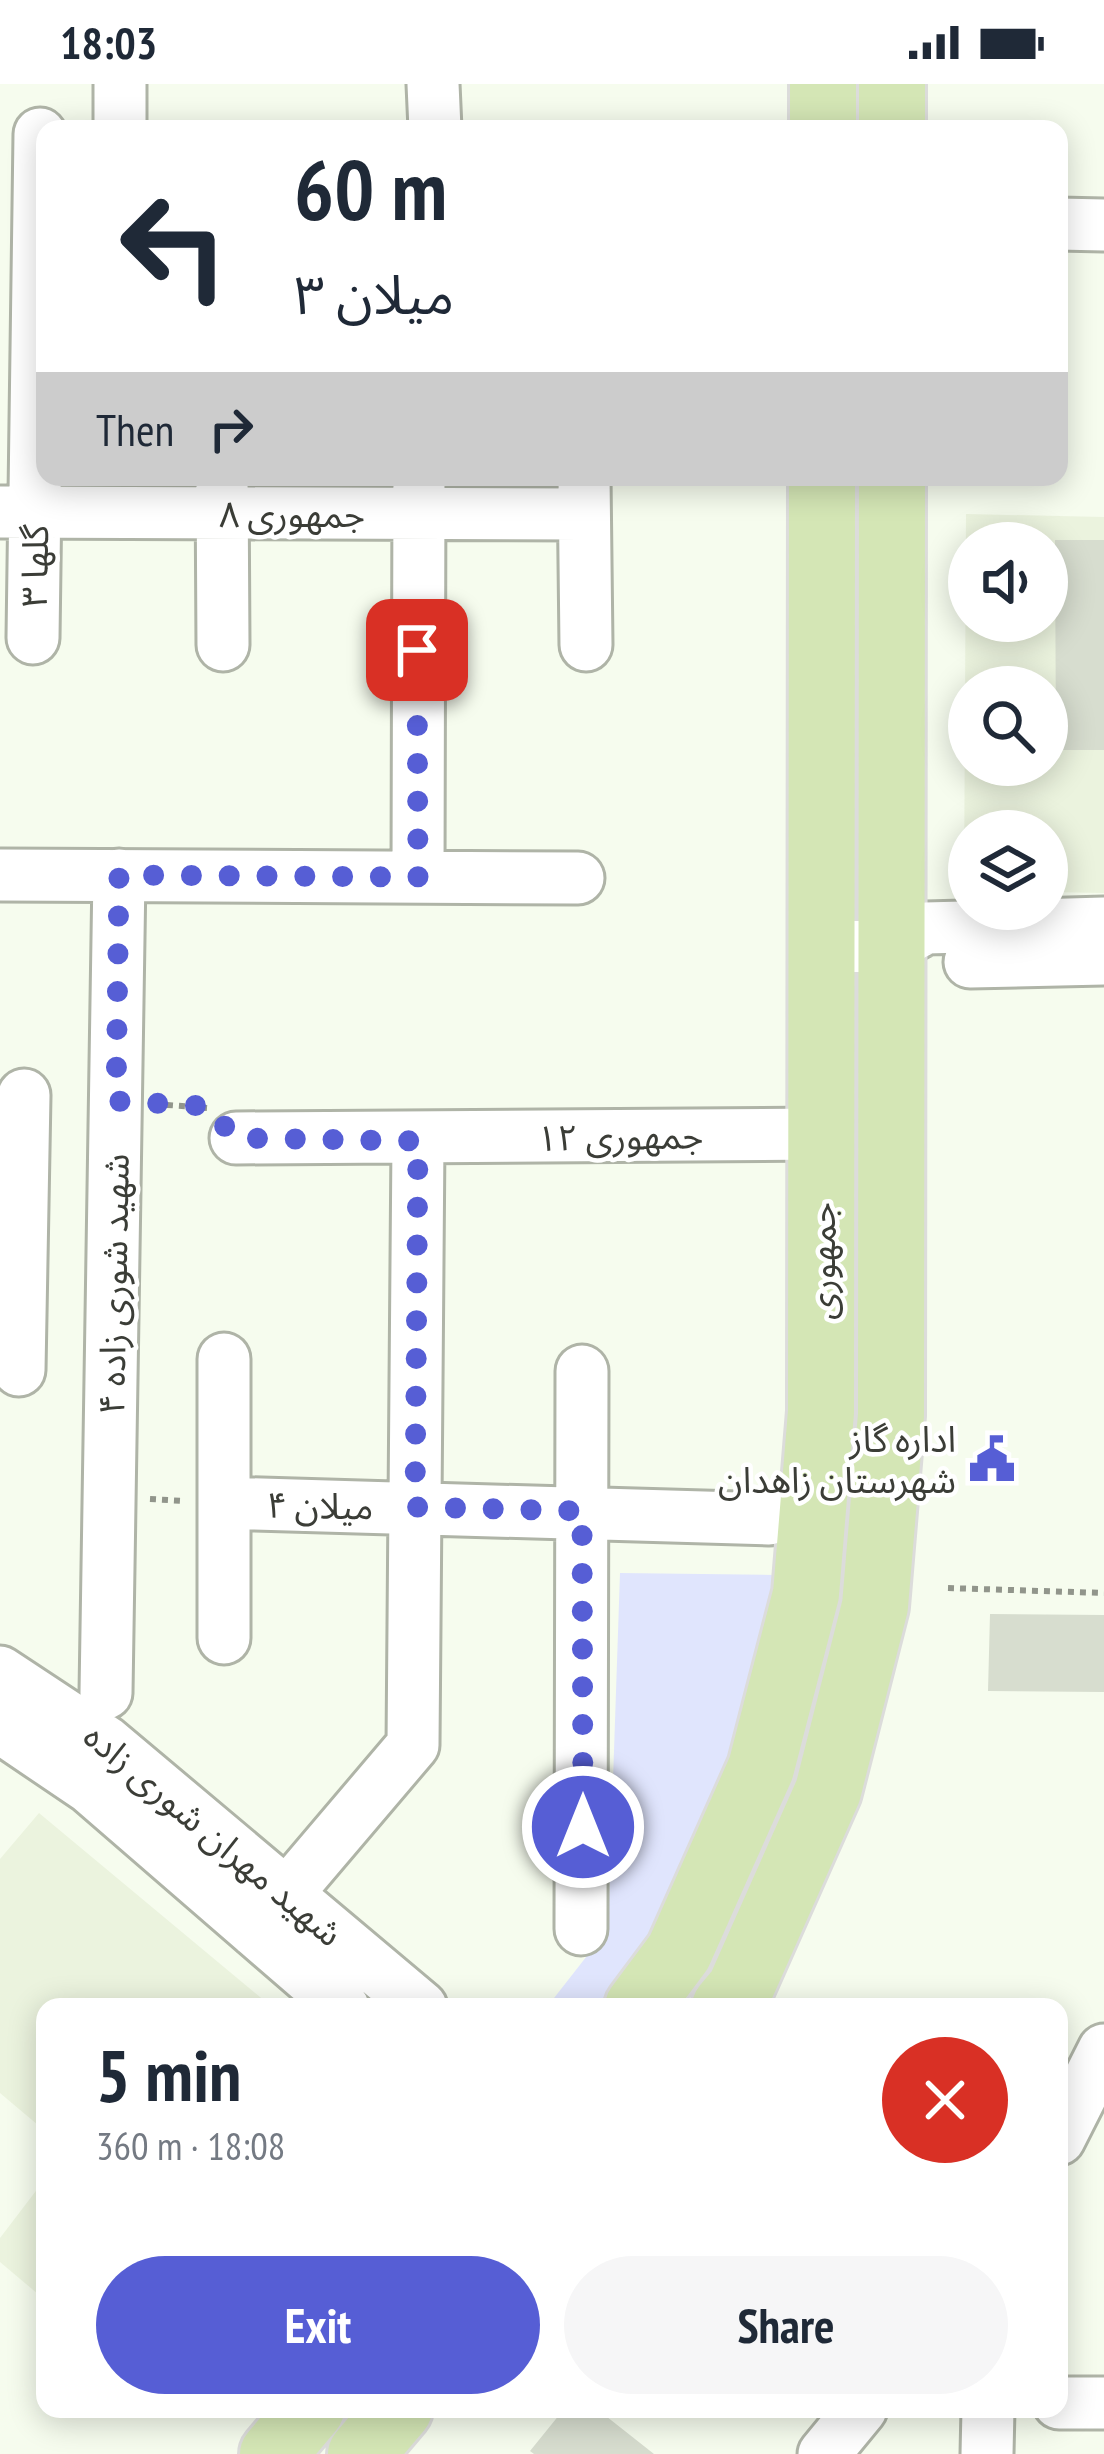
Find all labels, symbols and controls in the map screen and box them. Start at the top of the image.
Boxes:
text: 18:03 [60,13,157,71]
text: 60 m [294,134,447,243]
icon: left [96,168,252,324]
text: میلان ۳ [294,259,454,329]
icon: right [198,396,264,462]
text: Then [96,400,174,458]
street label: جمهوری ۸ [219,490,365,537]
map controls [948,522,1068,930]
button: sound [948,522,1068,642]
street label: گلها ۳ [10,523,58,608]
pin [366,599,468,701]
icon: arrive [384,617,450,683]
button: search [948,666,1068,786]
button: layers [948,810,1068,930]
street label: جمهوری ۱۲ [536,1111,704,1161]
street label: شهید شوری زاده ۴ [87,1153,139,1415]
street label: جمهوری [798,1202,845,1320]
place label: اداره گاز شهرستان زاهدان [718,1415,956,1503]
public building icon: اداره گاز شهرستان زاهدان [967,1434,1017,1484]
street label: میلان ۴ [266,1481,374,1529]
street label: شهید مهران شوری زاده [75,1712,353,1956]
position arrow [520,1764,646,1890]
text: 5 min [96,2028,241,2121]
button: close [882,2037,1008,2163]
text: 360 m · 18:08 [96,2120,285,2171]
button: Exit [96,2256,540,2394]
button: Share [564,2256,1008,2394]

